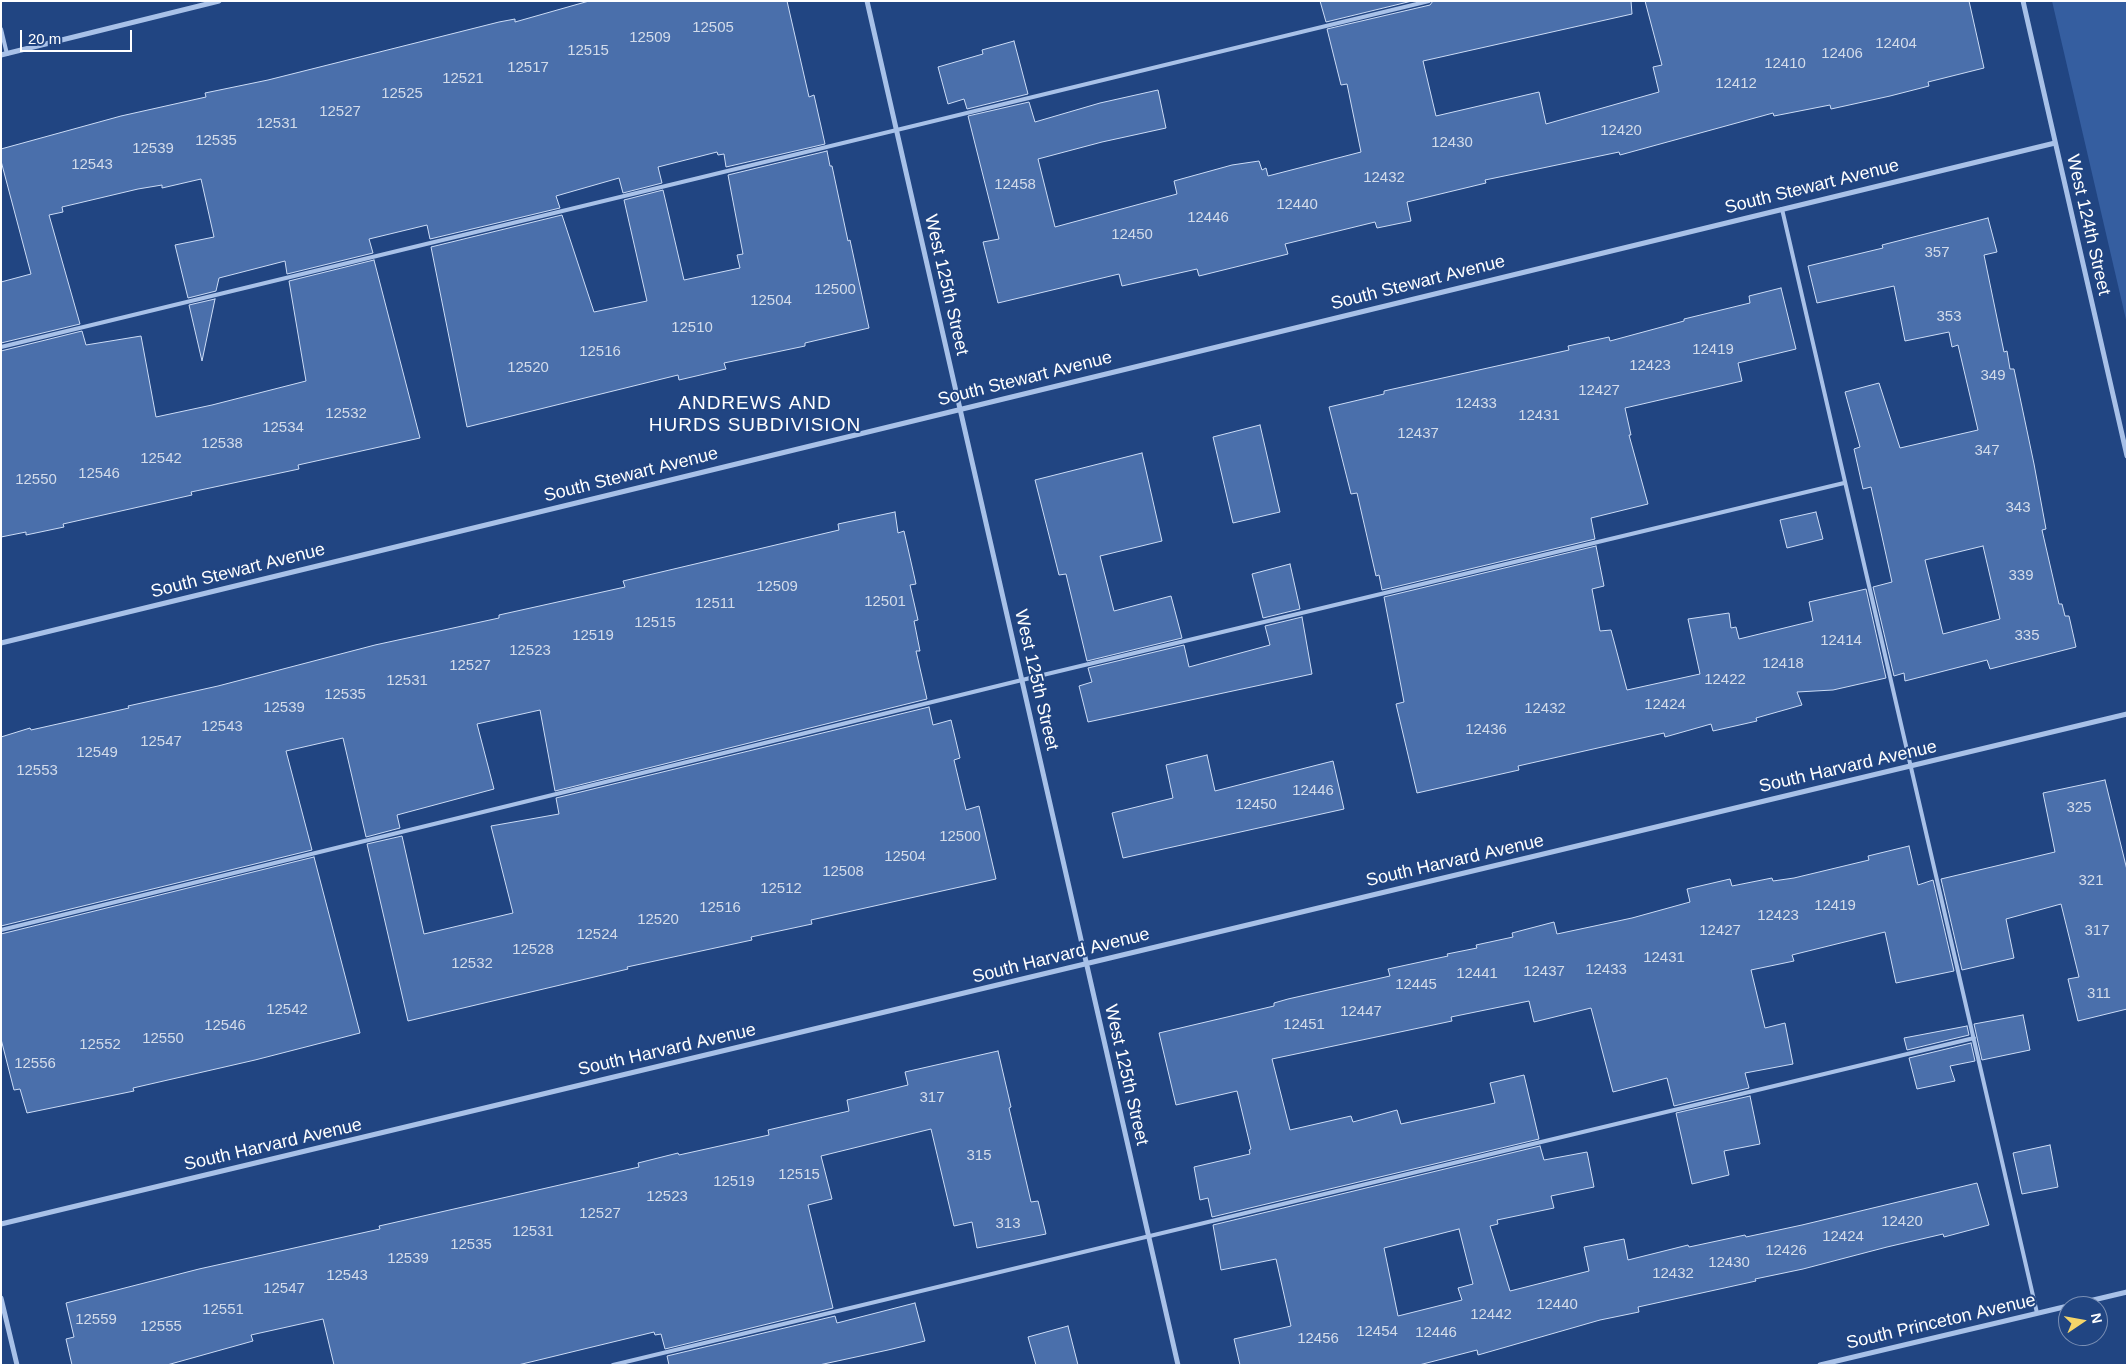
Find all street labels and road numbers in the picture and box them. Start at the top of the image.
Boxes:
street label: West 124th Street [2061,153,2115,297]
street label: South Stewart Avenue [1723,155,1901,219]
street label: West 125th Street [919,213,973,357]
street label: South Stewart Avenue [1329,251,1507,315]
street label: South Stewart Avenue [936,347,1114,411]
street label: South Stewart Avenue [542,443,720,507]
street label: South Stewart Avenue [149,539,327,603]
street label: West 125th Street [1009,608,1063,752]
street label: South Harvard Avenue [1757,736,1939,798]
street label: South Harvard Avenue [1364,830,1546,892]
street label: South Harvard Avenue [970,924,1152,988]
street label: West 125th Street [1099,1003,1153,1147]
street label: South Harvard Avenue [576,1019,758,1081]
street label: South Harvard Avenue [182,1114,364,1176]
street label: South Princeton Avenue [1844,1290,2038,1354]

